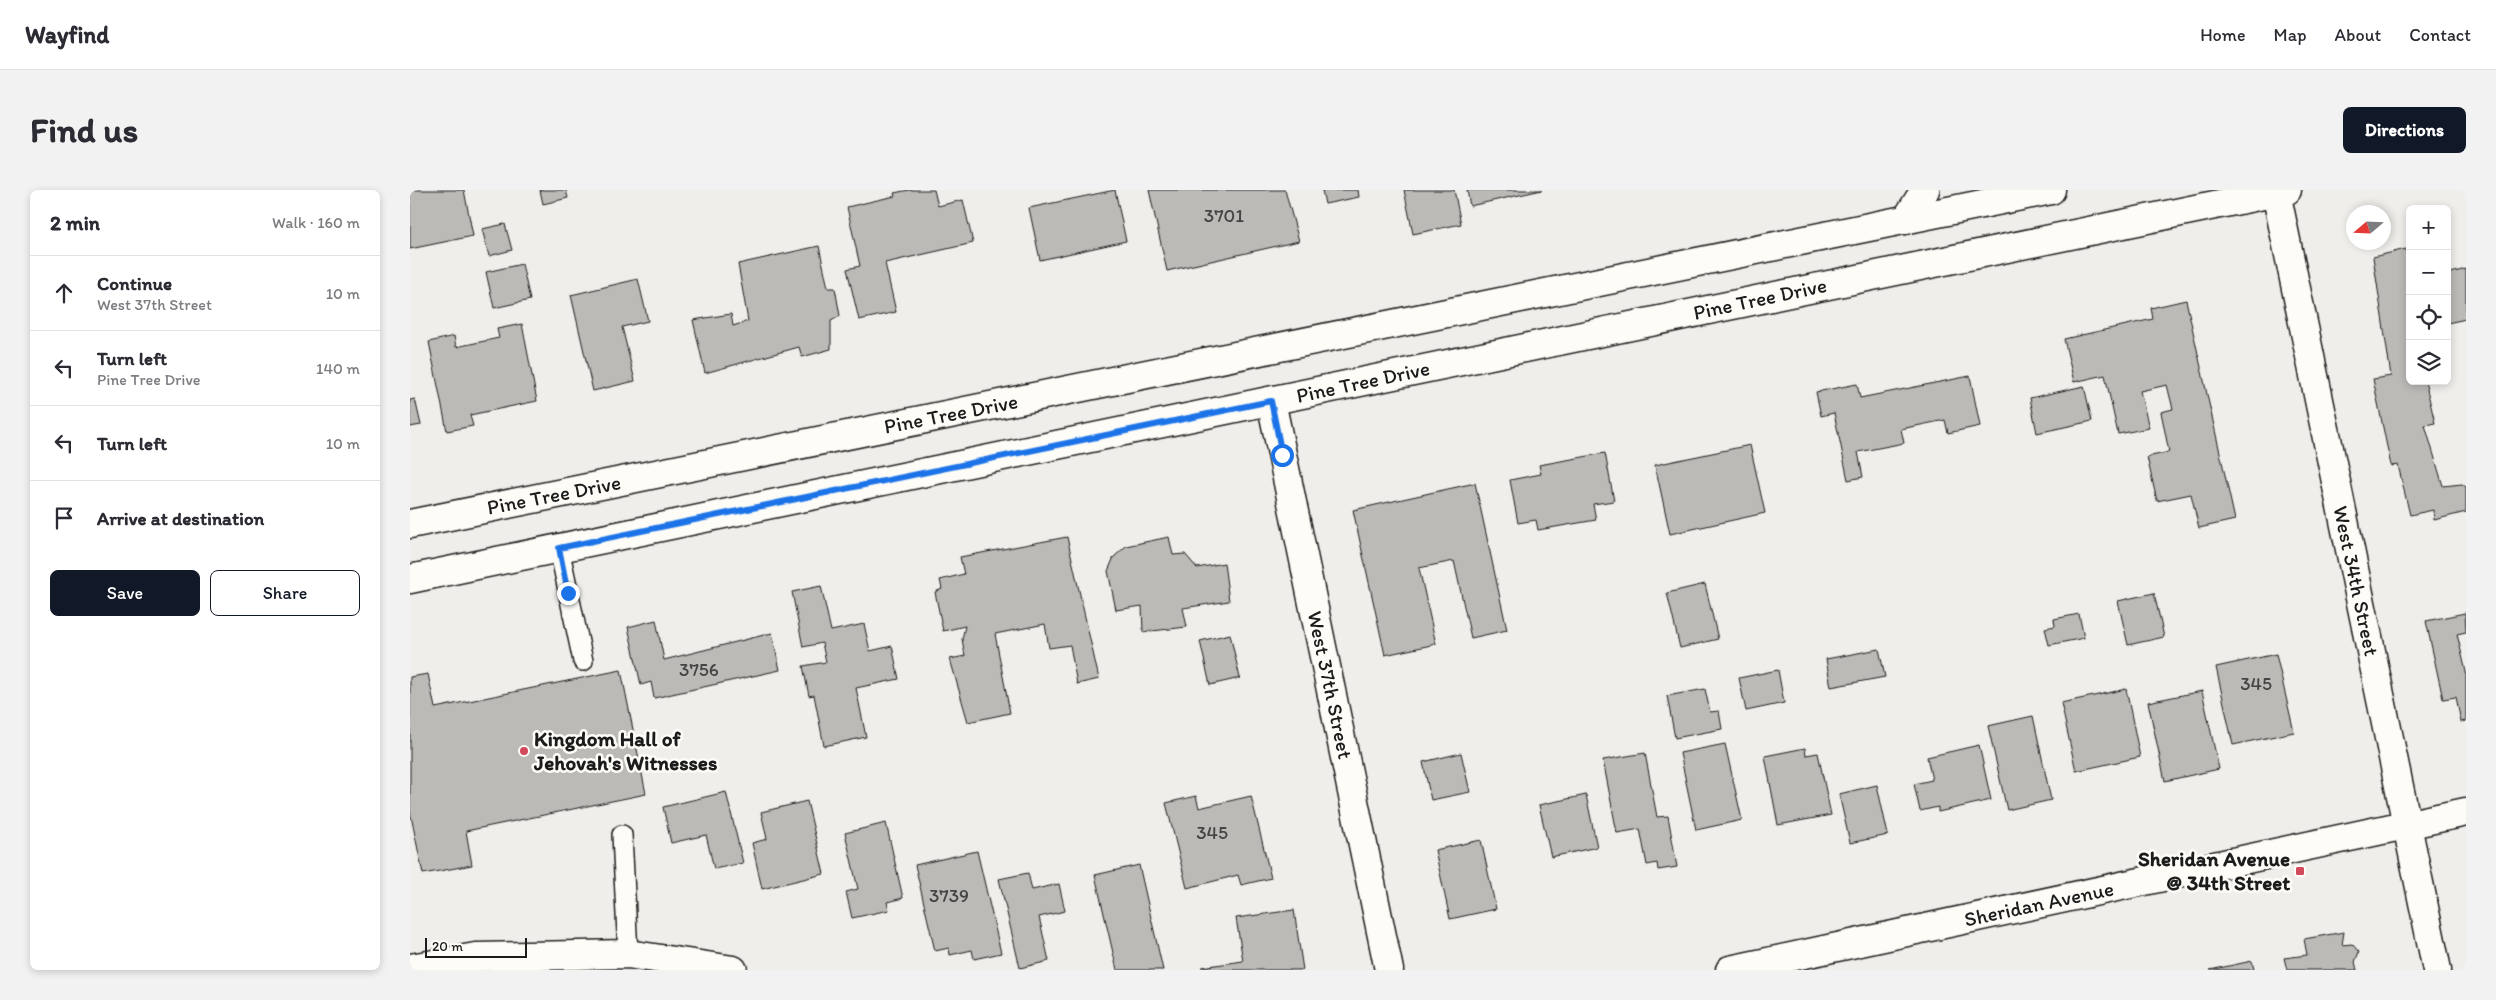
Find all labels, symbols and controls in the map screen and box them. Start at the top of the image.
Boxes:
text: Wayfind [25,20,109,49]
text: Home [2200,24,2246,46]
text: Map [2274,24,2307,46]
text: About [2335,24,2381,46]
text: Contact [2409,24,2471,46]
button: Directions [2343,107,2466,153]
text: Find us [30,109,138,151]
house number: 3701 [1204,204,1244,227]
north arrow [2346,205,2391,250]
map controls [2406,205,2451,385]
button: + [2406,205,2451,250]
text: 2 min [50,210,100,235]
text: Walk · 160 m [272,213,360,232]
button: − [2406,250,2451,295]
text: Continue [97,272,172,295]
street label: Pine Tree Drive [1691,272,1829,325]
icon: ahead [50,279,78,307]
text: 10 m [326,284,360,303]
text: West 37th Street [97,295,212,314]
button: locate [2406,295,2451,340]
button: layers [2406,340,2451,385]
text: Turn left [97,347,167,370]
icon: left [50,354,78,382]
street label: Pine Tree Drive [1294,355,1432,408]
text: 140 m [316,359,360,378]
text: Pine Tree Drive [97,370,201,389]
street label: Pine Tree Drive [882,388,1020,439]
icon: left [50,429,78,457]
text: Turn left [97,432,167,455]
text: 10 m [326,434,360,453]
route start [1271,444,1294,467]
street label: Pine Tree Drive [485,469,623,520]
street label: West 34th Street [2328,503,2385,658]
icon: arrive [50,504,78,532]
text: Arrive at destination [97,507,264,530]
button: Save [50,570,200,616]
button: Share [210,570,360,616]
route end [557,582,580,605]
street label: West 37th Street [1303,609,1358,761]
house number: 3756 [679,658,719,681]
house number: 345 [2240,672,2272,695]
place label: Kingdom Hall of Jehovah's Witnesses [533,726,717,775]
marker: Kingdom Hall of Jehovah's Witnesses [518,745,530,757]
house number: 345 [1196,821,1228,844]
place label: Sheridan Avenue @ 34th Street [2138,846,2290,895]
marker: Sheridan Avenue @ 34th Street [2294,865,2306,877]
street label: Sheridan Avenue [1962,875,2116,932]
house number: 3739 [929,884,969,907]
scale bar [425,935,528,958]
text: 20 m [432,938,463,955]

